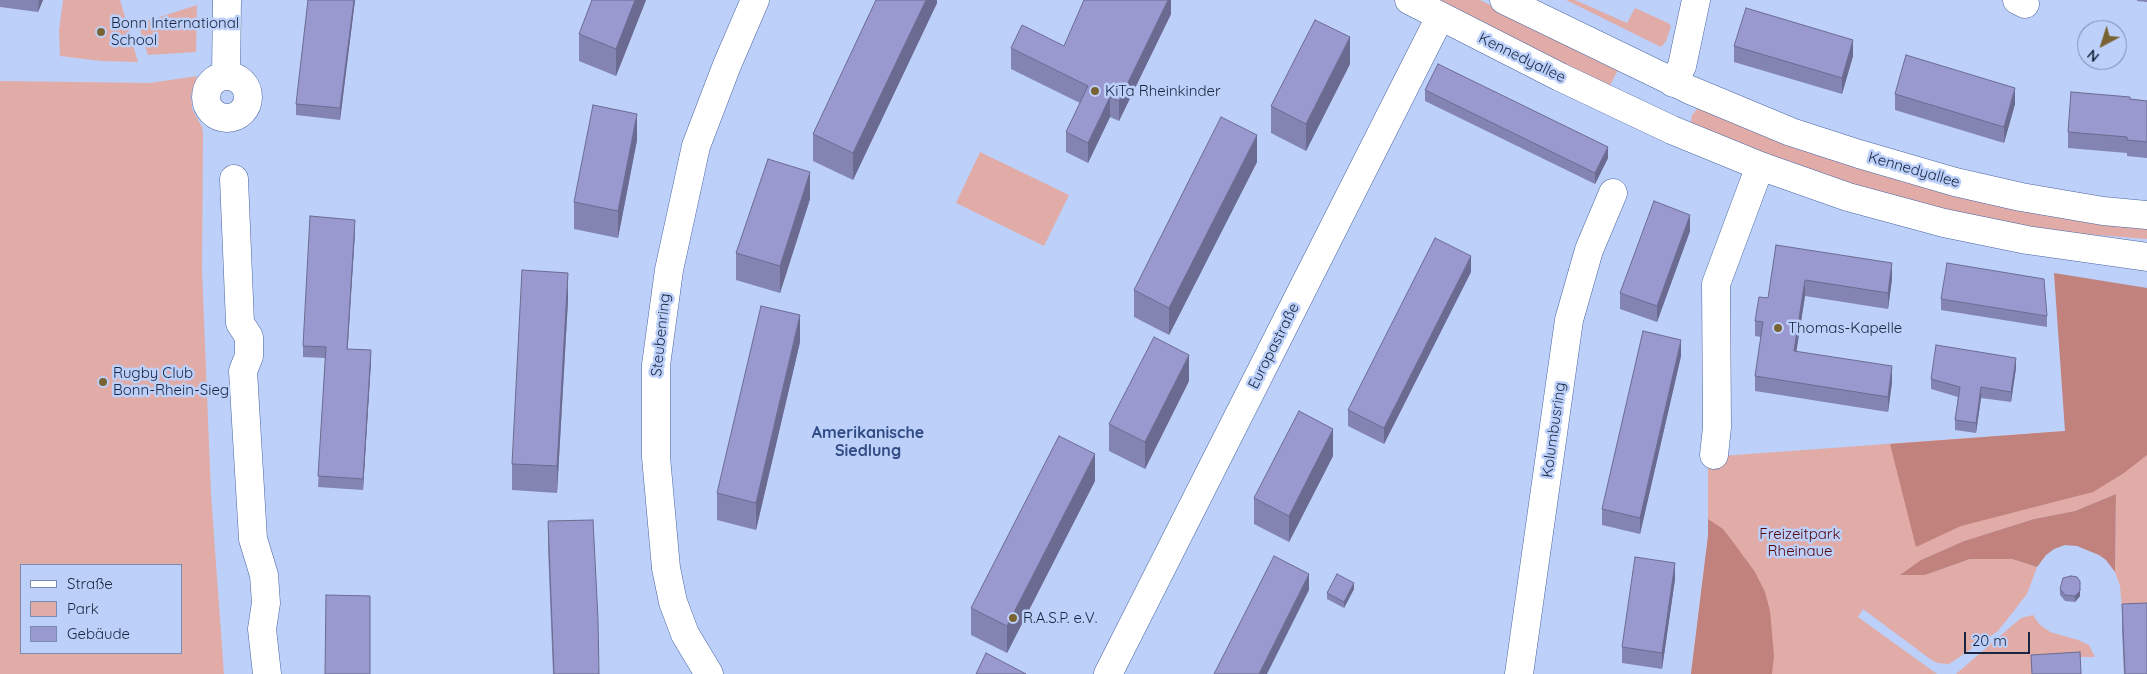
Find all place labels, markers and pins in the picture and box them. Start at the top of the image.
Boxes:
place label: Bonn International School [111,14,239,49]
marker: Bonn International School [95,26,107,38]
place label: KiTa Rheinkinder [1105,82,1221,100]
marker: KiTa Rheinkinder [1089,85,1101,97]
place label: Thomas-Kapelle [1788,319,1902,337]
marker: Thomas-Kapelle [1772,322,1784,334]
place label: Rugby Club Bonn-Rhein-Sieg [113,364,229,399]
marker: Rugby Club Bonn-Rhein-Sieg [97,376,109,388]
place label: R.A.S.P. e.V. [1023,609,1097,627]
marker: R.A.S.P. e.V. [1007,612,1019,624]

